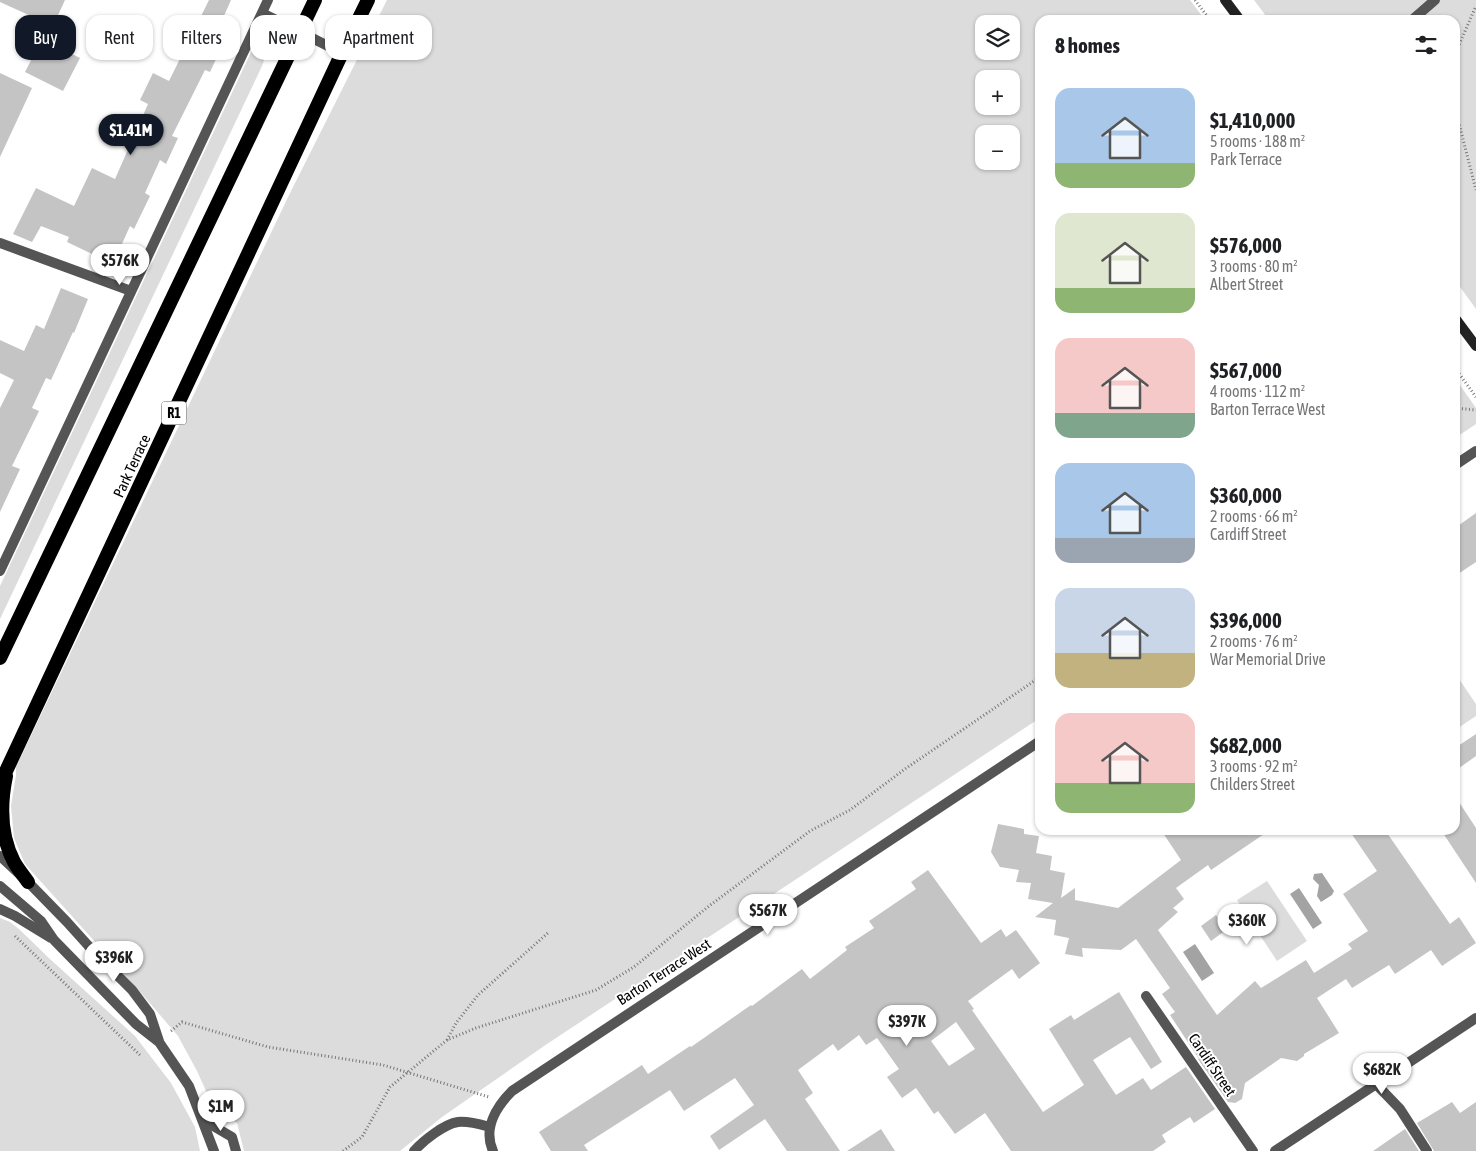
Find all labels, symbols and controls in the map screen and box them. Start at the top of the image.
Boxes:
chip: Buy [15,15,76,60]
chip: Rent [86,15,153,60]
chip: Filters [163,15,240,60]
chip: New [250,15,315,60]
chip: Apartment [325,15,432,60]
map controls [975,15,1020,170]
button: layers [975,15,1020,60]
icon: filters [1412,31,1440,59]
text: 8 homes [1055,33,1120,57]
button: + [975,70,1020,115]
icon: home [1095,108,1155,168]
text: $1,410,000 [1210,108,1295,132]
pin: $1.41M [90,114,172,156]
text: $1.41M [110,121,152,139]
button: − [975,125,1020,170]
text: 5 rooms · 188 m² [1210,132,1305,150]
text: Park Terrace [1210,150,1282,168]
icon: home [1095,233,1155,293]
text: $576,000 [1210,233,1282,257]
pin: $576K [85,244,155,286]
text: $576K [101,251,139,269]
text: 3 rooms · 80 m² [1210,257,1298,275]
text: Albert Street [1210,275,1283,293]
icon: home [1095,358,1155,418]
text: $567,000 [1210,358,1282,382]
text: 4 rooms · 112 m² [1210,382,1305,400]
text: Barton Terrace West [1210,400,1325,418]
road number: R1 [162,402,186,424]
street label: Park Terrace [110,431,154,500]
icon: home [1095,483,1155,543]
text: $360,000 [1210,483,1282,507]
text: 2 rooms · 66 m² [1210,507,1298,525]
text: Cardiff Street [1210,525,1287,543]
icon: home [1095,608,1155,668]
text: $396,000 [1210,608,1282,632]
text: 2 rooms · 76 m² [1210,632,1298,650]
text: War Memorial Drive [1210,650,1326,668]
icon: home [1095,733,1155,793]
text: $682,000 [1210,733,1282,757]
text: 3 rooms · 92 m² [1210,757,1298,775]
text: Childers Street [1210,775,1295,793]
pin: $567K [733,894,803,936]
text: $567K [749,901,787,919]
pin: $360K [1212,904,1282,946]
text: $360K [1228,911,1266,929]
street label: Barton Terrace West [614,935,714,1008]
pin: $396K [79,940,149,983]
text: $396K [95,948,133,966]
pin: $397K [872,1004,942,1047]
text: $397K [888,1012,926,1030]
street label: Cardiff Street [1185,1030,1240,1099]
pin: $682K [1347,1052,1417,1095]
text: $682K [1363,1060,1401,1078]
pin: $1M [197,1090,245,1132]
text: $1M [209,1097,233,1115]

